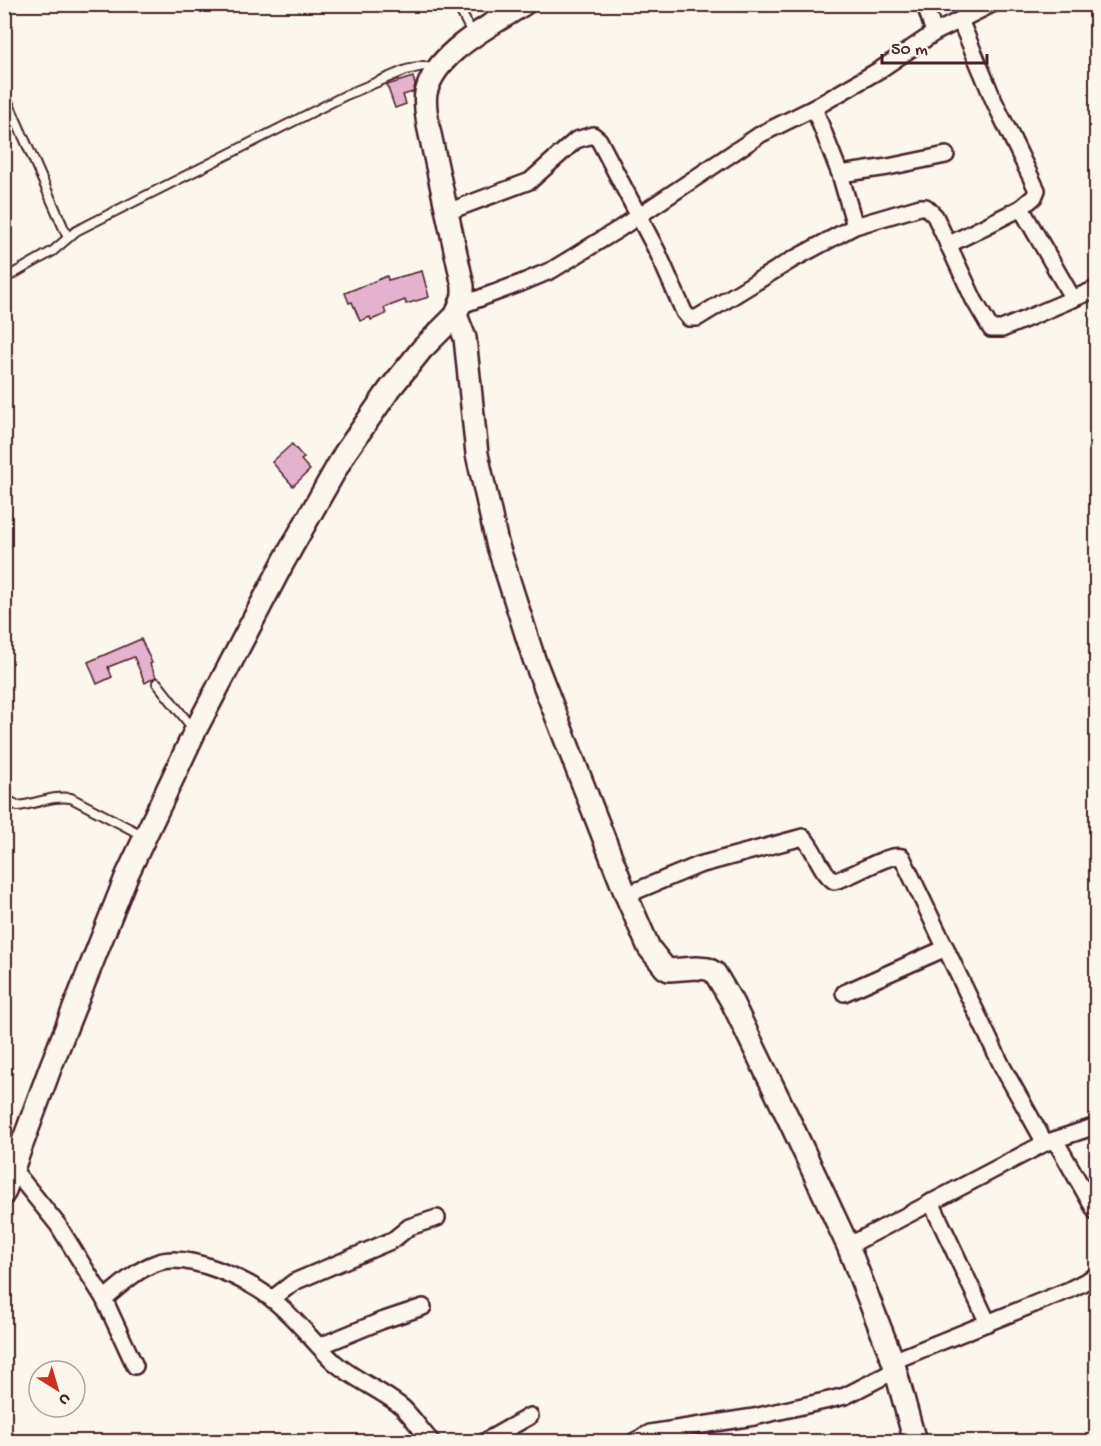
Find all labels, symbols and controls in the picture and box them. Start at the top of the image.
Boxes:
scale bar [882,27,987,65]
text: 50 m [891,40,928,61]
north arrow [27,1359,87,1419]
text: U [54,1388,73,1409]

